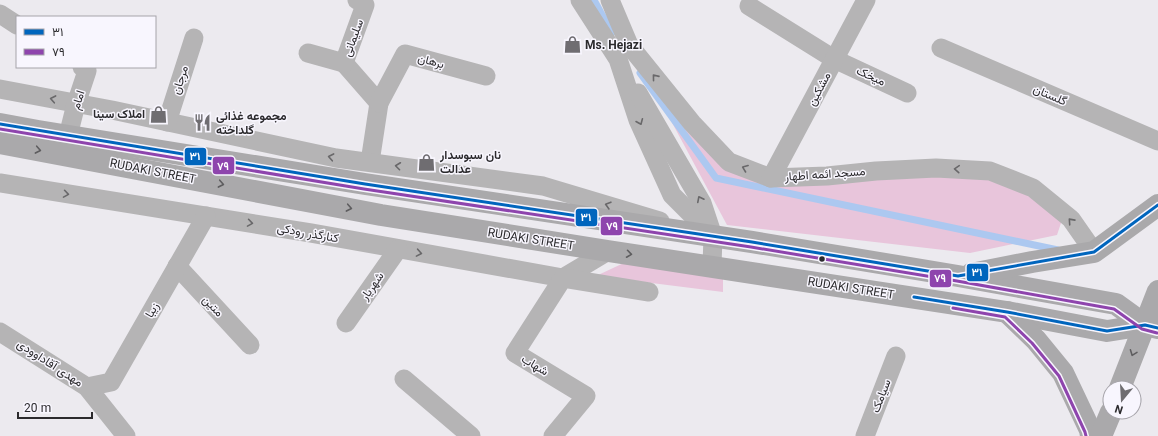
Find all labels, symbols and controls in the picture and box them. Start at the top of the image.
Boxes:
legend [16,16,156,68]
street label: سلیمانی [339,17,369,60]
text: ۳۱ [52,24,63,42]
shop icon: Ms. Hejazi [562,35,582,55]
place label: Ms. Hejazi [585,37,642,55]
text: ۷۹ [52,44,65,62]
street label: برهان [415,50,446,74]
street label: میخک [853,62,888,91]
street label: مرجان [168,64,194,97]
street label: مشکین [803,69,836,110]
one-way arrow [653,74,660,81]
street label: گلستان [1030,81,1069,111]
street label: امام [68,88,90,112]
one-way arrow [50,96,56,104]
shop icon: املاک سینا [148,104,168,124]
place label: املاک سینا [93,106,145,124]
place label: مجموعه غذائی گلداخته [216,108,287,140]
restaurant icon: مجموعه غذائی گلداخته [193,113,213,133]
one-way arrow [635,119,643,126]
one-way arrow [35,145,41,154]
line badge: ۳۱ [184,147,207,166]
place label: نان سبوسدار عدالت [439,147,501,179]
text: ۳۱ [190,149,200,166]
shop icon: نان سبوسدار عدالت [417,152,437,172]
one-way arrow [328,153,334,161]
street label: RUDAKI STREET [108,155,197,189]
line badge: ۷۹ [212,156,235,175]
text: ۷۹ [217,159,229,176]
one-way arrow [395,162,401,171]
street label: مسجد ائمه اطهار [783,163,866,187]
one-way arrow [741,164,748,172]
one-way arrow [954,165,960,174]
one-way arrow [218,180,224,188]
one-way arrow [63,189,69,198]
one-way arrow [697,196,705,204]
one-way arrow [605,201,612,210]
one-way arrow [346,204,352,212]
line badge: ۳۱ [575,208,598,227]
text: ۳۱ [581,210,591,227]
line badge: ۷۹ [600,216,623,236]
one-way arrow [1069,218,1076,225]
one-way arrow [247,219,253,227]
text: ۷۹ [606,219,618,236]
street label: کنارگذر رودکی [275,220,340,248]
street label: RUDAKI STREET [486,224,575,256]
one-way arrow [416,248,422,257]
one-way arrow [626,249,632,258]
unlabelled marker [817,254,827,264]
line badge: ۳۱ [966,263,989,282]
text: ۳۱ [972,265,982,282]
street label: شهریار [356,269,389,305]
line badge: ۷۹ [929,269,952,288]
text: ۷۹ [934,271,946,288]
street label: RUDAKI STREET [806,273,895,305]
street label: متین [197,292,227,322]
street label: زیبا [141,299,164,322]
street label: مهدی آقاداوودی [13,336,86,392]
one-way arrow [1130,350,1138,357]
street label: شهاب [517,351,552,381]
street label: سیامک [867,377,897,416]
north arrow [1102,380,1142,420]
scale bar [18,394,92,420]
text: N [1113,399,1126,417]
text: 20 m [24,400,51,418]

